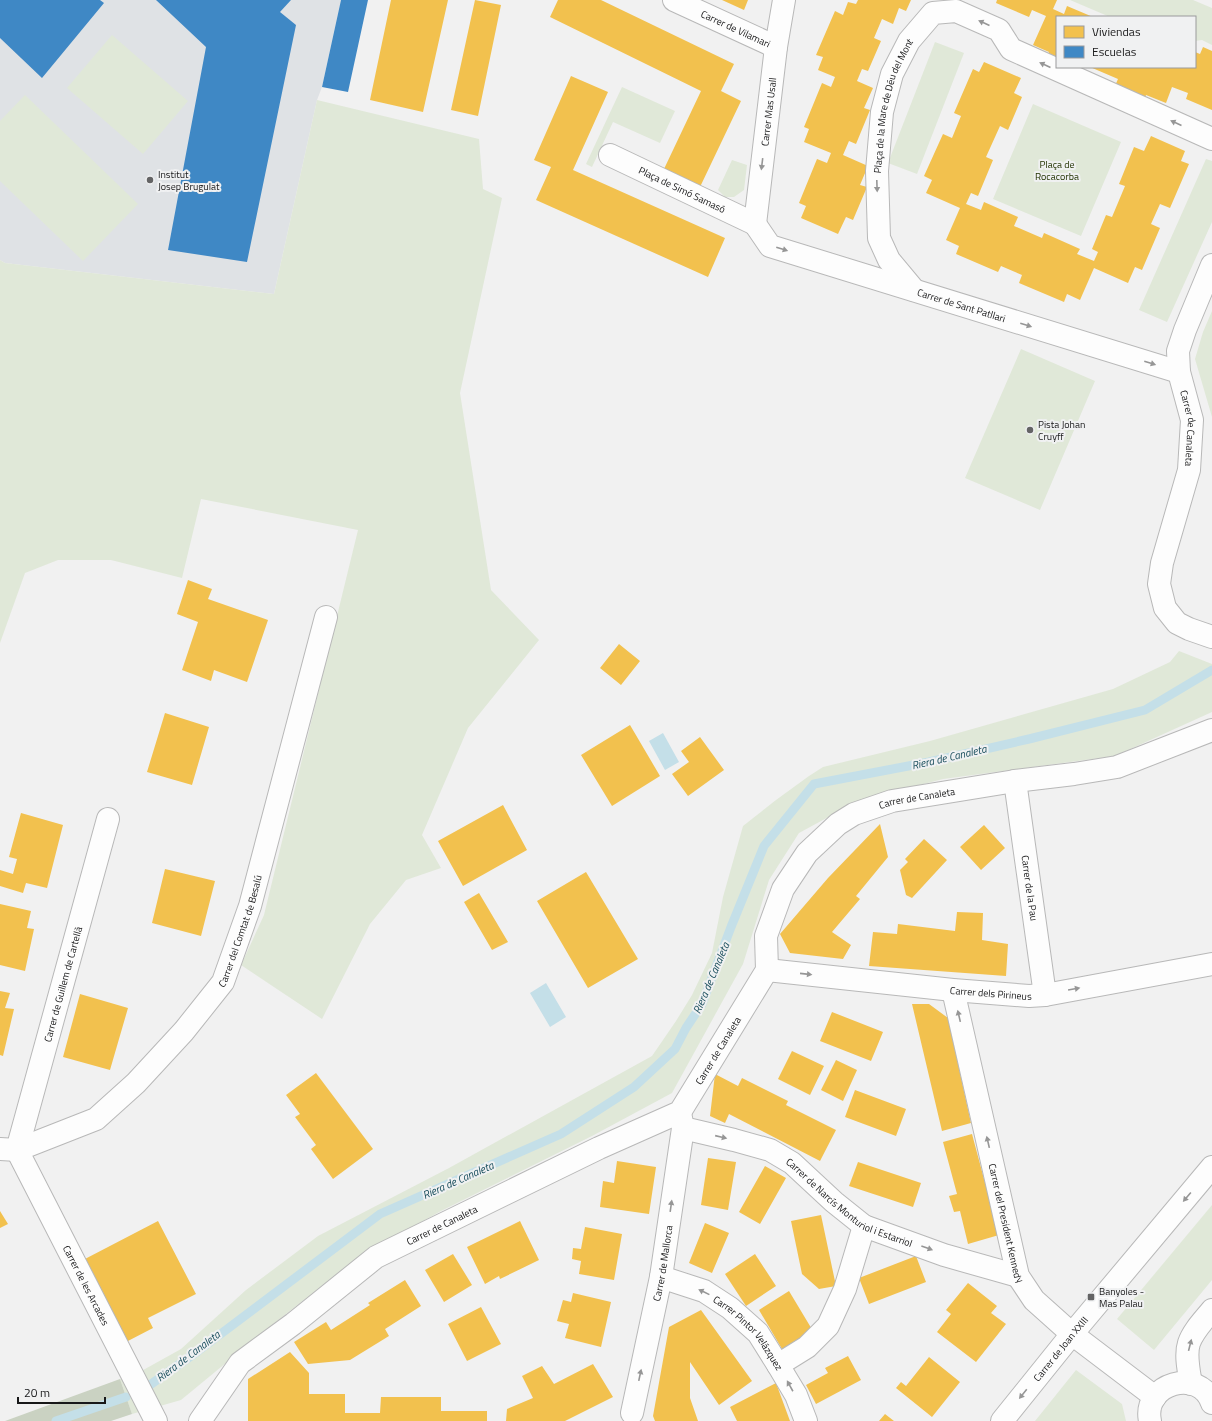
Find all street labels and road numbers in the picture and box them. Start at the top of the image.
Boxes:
street label: Carrer de Vilamari [699,6,773,51]
street label: Plaça de la Mare de Déu del Mont [869,34,916,174]
street label: Carrer Mas Usall [757,77,780,147]
street label: Plaça de Simó Samasó [636,162,728,216]
street label: Carrer de Sant Patllari [915,284,1008,326]
street label: Carrer de Canaleta [1177,388,1200,467]
street label: Carrer de Canaleta [877,783,956,813]
street label: Carrer de la Pau [1018,854,1042,922]
street label: Carrer del Comtat de Besalú [214,873,265,990]
street label: Carrer de Guillem de Cartellà [40,925,86,1044]
street label: Carrer dels Pirineus [949,982,1032,1004]
street label: Carrer de Canaleta [691,1014,744,1087]
street label: Carrer de Narcís Monturiol i Estarriol [783,1154,915,1250]
street label: Carrer del President Kennedy [985,1162,1028,1286]
street label: Carrer de Canaleta [404,1201,480,1249]
street label: Carrer de Mallorca [649,1224,676,1302]
street label: Carrer de les Arcades [59,1242,113,1328]
street label: Carrer Pintor Velázquez [710,1292,787,1373]
street label: Carrer de Joan XXIII [1029,1313,1091,1384]

